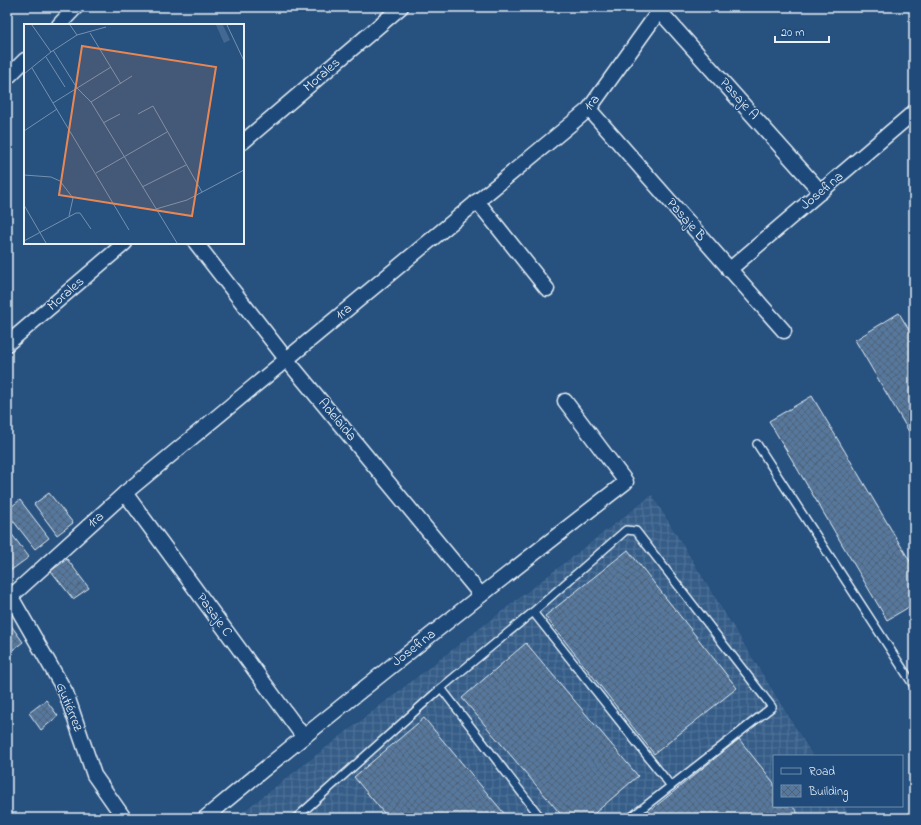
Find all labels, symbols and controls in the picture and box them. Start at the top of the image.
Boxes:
scale bar [775,18,829,44]
inset map [24,24,244,244]
text: 20 m [781,24,804,42]
street label: Morales [299,53,345,97]
street label: Pasaje A [714,73,764,125]
street label: 1ra [579,90,605,116]
street label: Josefina [796,167,848,215]
street label: Pasaje B [661,194,711,246]
street label: Morales [43,272,89,316]
street label: 1ra [331,299,357,325]
street label: Adelaida [313,394,361,446]
street label: 1ra [83,507,109,533]
street label: Pasaje C [191,589,237,642]
street label: Josefina [387,624,441,672]
street label: Gutiérrez [50,679,88,735]
legend [773,755,903,807]
text: Road [809,763,835,781]
text: Building [808,783,848,802]

